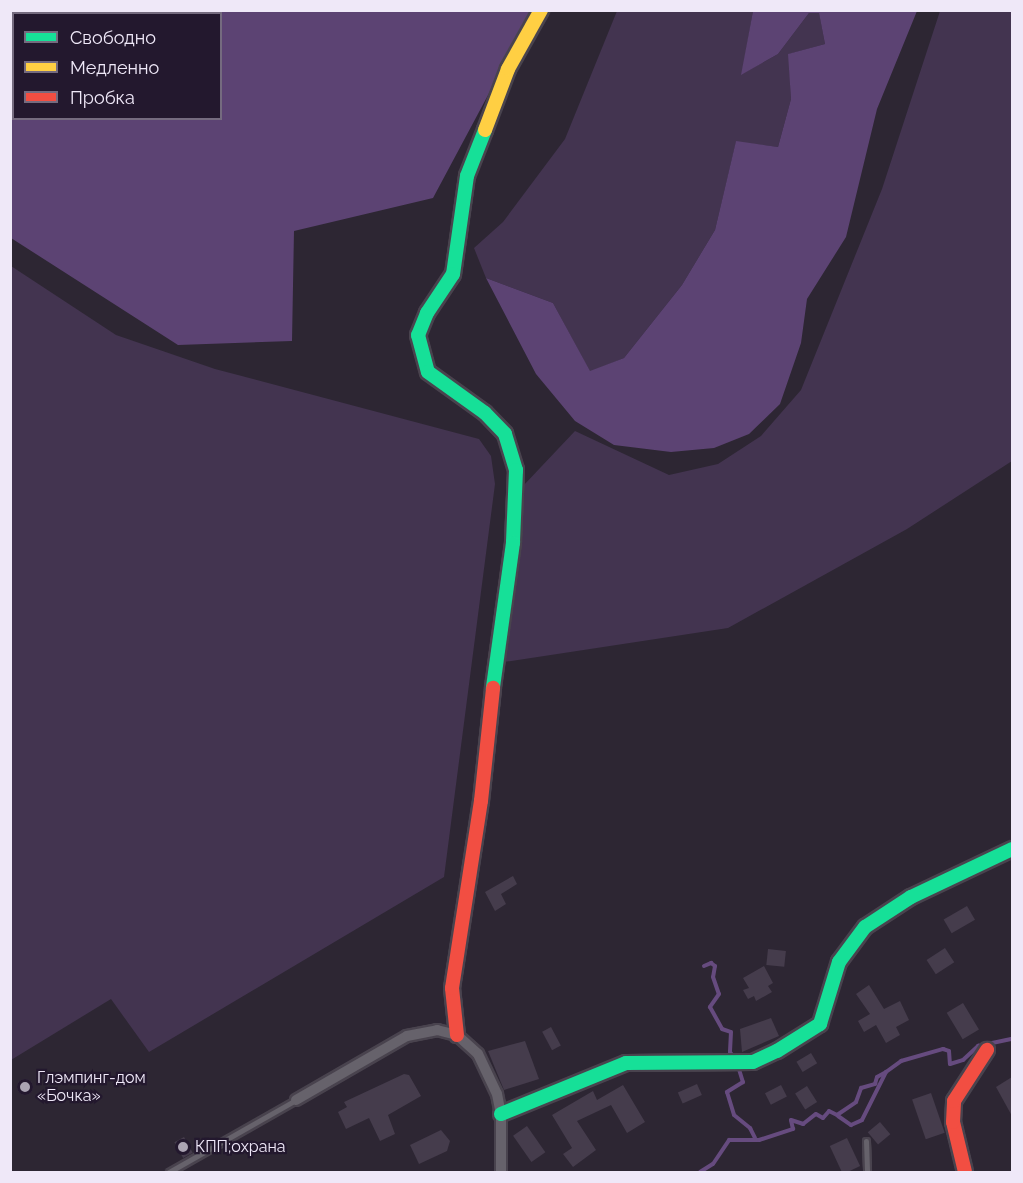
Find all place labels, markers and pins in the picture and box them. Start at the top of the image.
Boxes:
place label: Глэмпинг-дом «Бочка» [37,1068,146,1106]
marker: Глэмпинг-дом «Бочка» [18,1080,32,1094]
place label: КПП;охрана [195,1137,285,1157]
marker: КПП;охрана [176,1140,190,1154]

